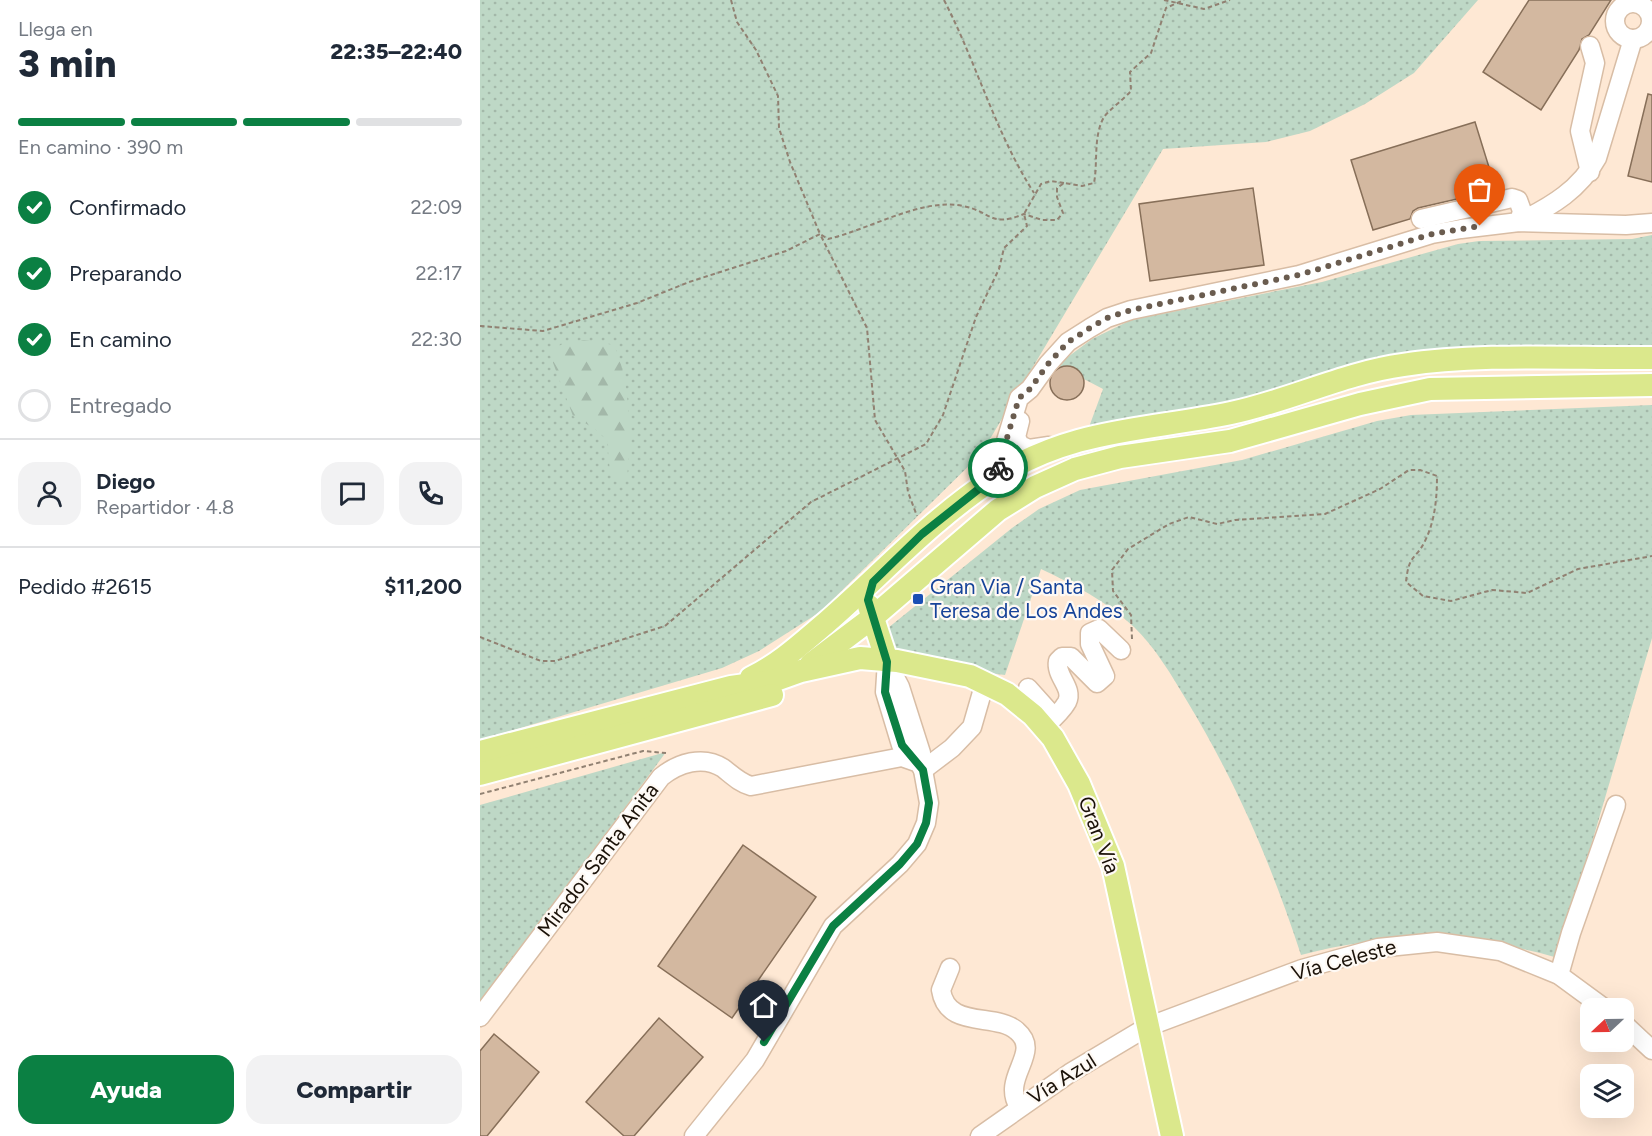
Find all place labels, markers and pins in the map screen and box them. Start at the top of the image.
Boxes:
pin [1454,164,1505,226]
place label: Gran Via / Santa Teresa de Los Andes [930,574,1123,623]
marker: Gran Via / Santa Teresa de Los Andes [911,592,925,606]
pin [738,980,789,1042]

